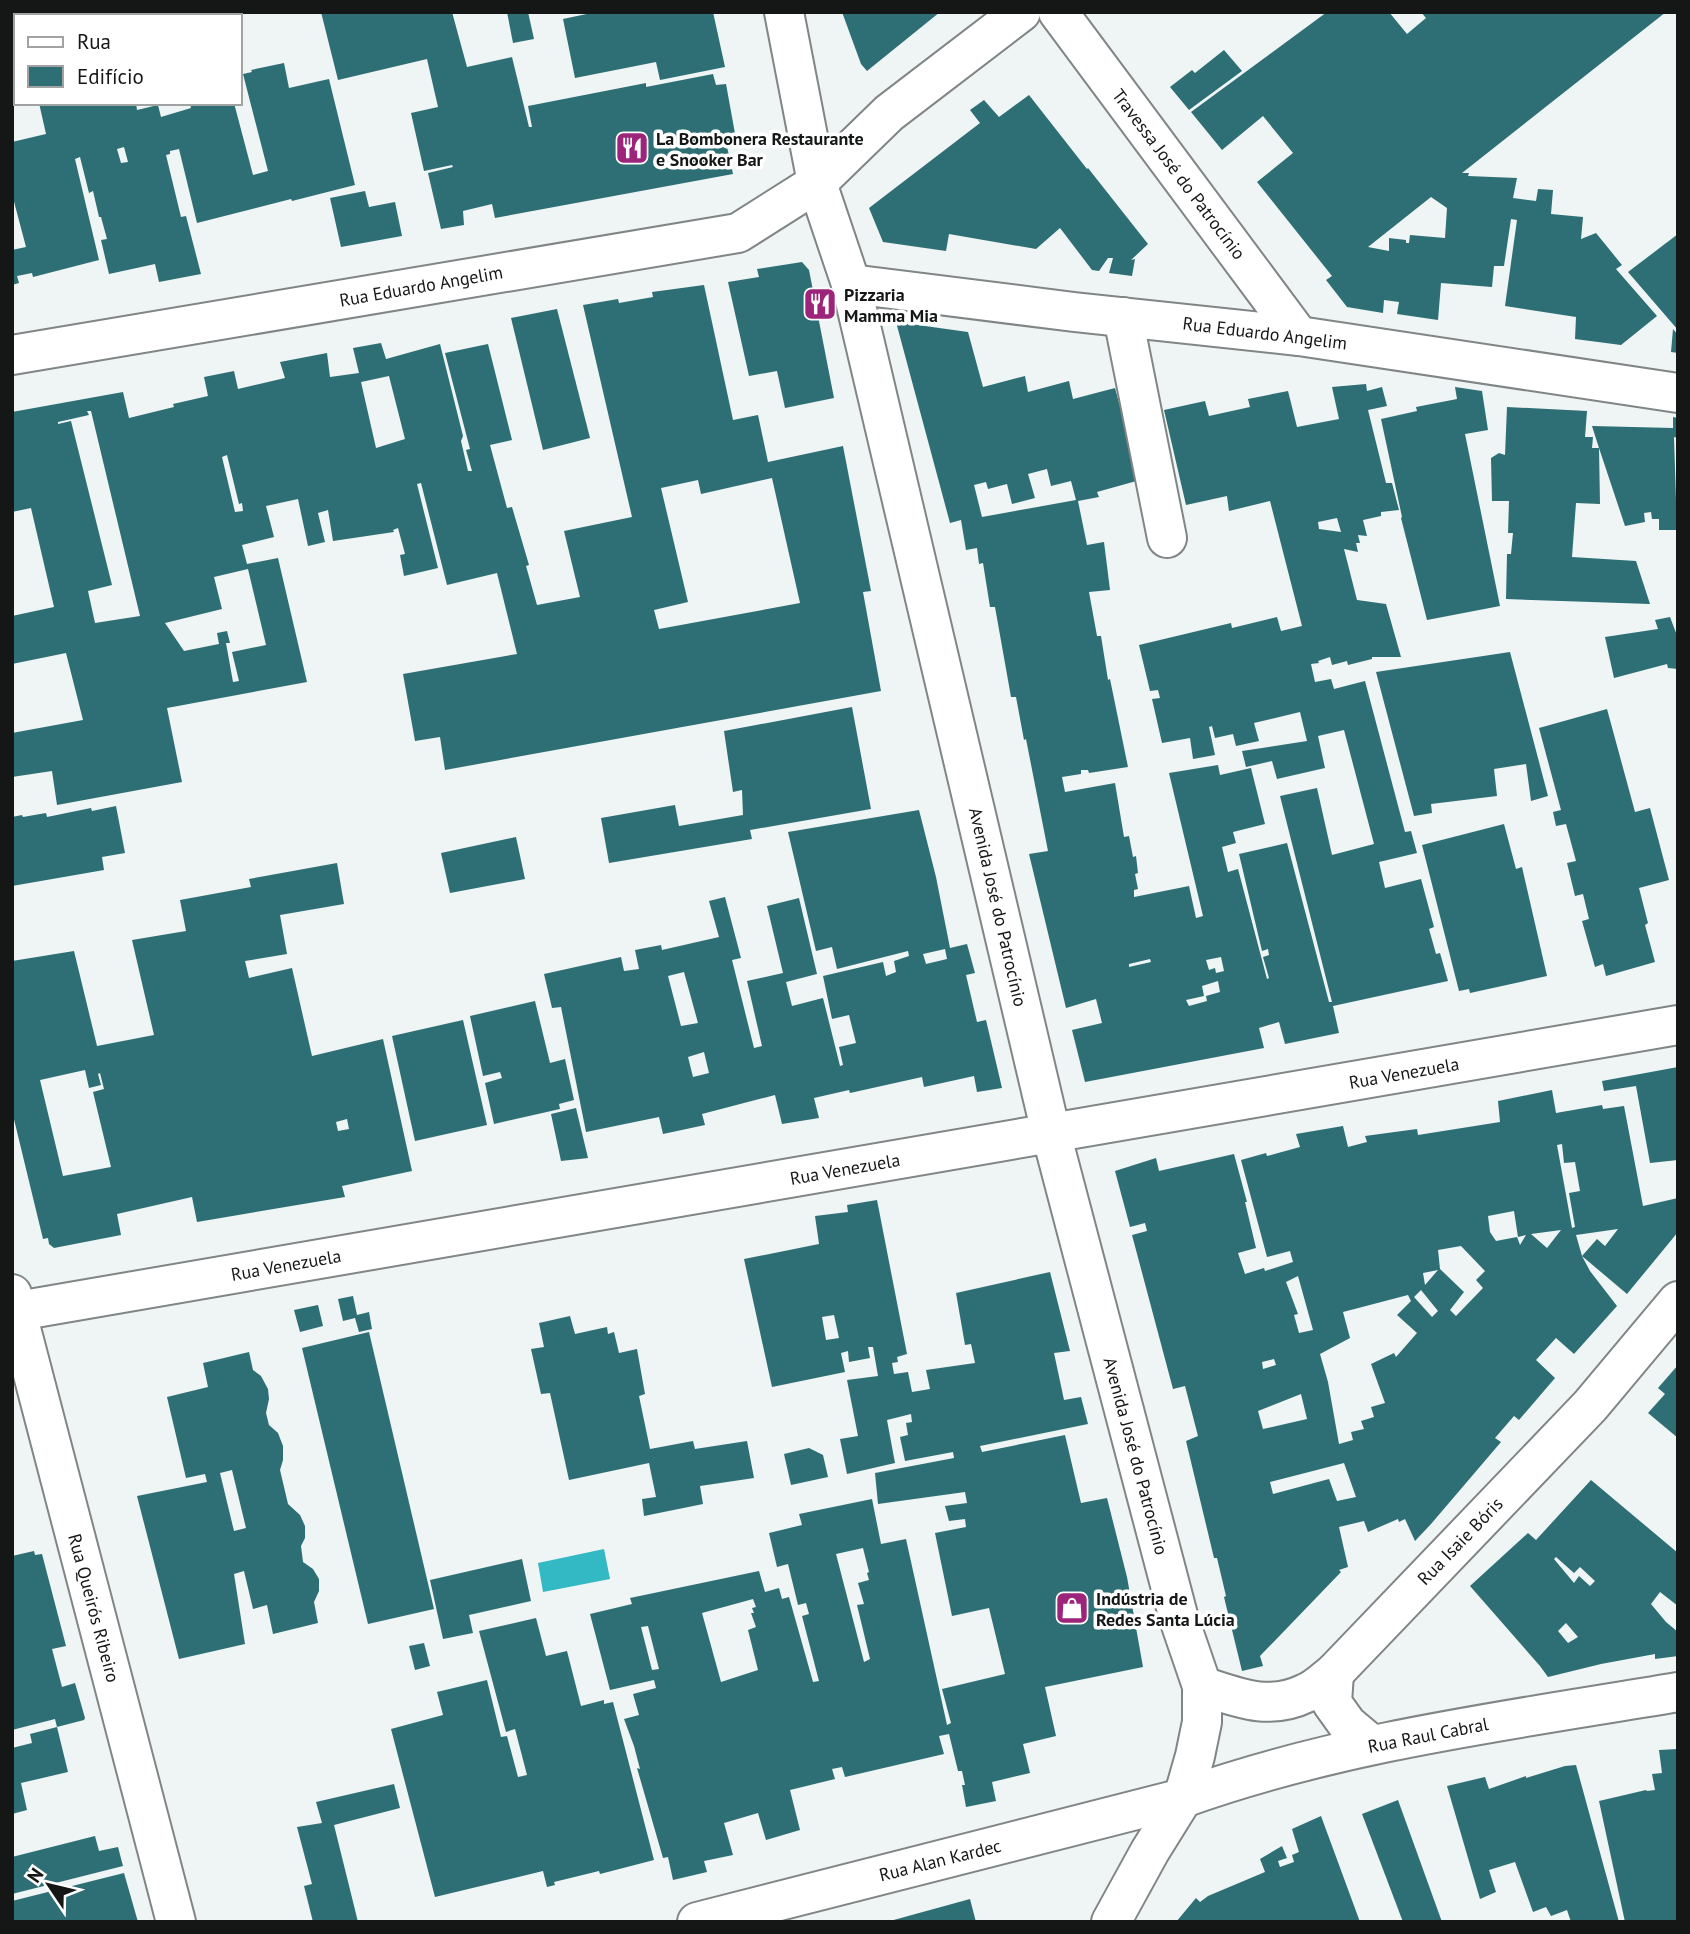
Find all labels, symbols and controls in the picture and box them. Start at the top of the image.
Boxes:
legend [14,14,242,105]
text: Rua [77,28,111,55]
text: Edifício [77,63,144,90]
street label: Travessa José do Patrocínio [1107,84,1251,264]
place label: La Bombonera Restaurante e Snooker Bar [656,127,864,171]
restaurant icon: La Bombonera Restaurante e Snooker Bar [613,129,651,167]
street label: Rua Eduardo Angelim [338,260,504,312]
place label: Pizzaria Mamma Mia [844,283,938,327]
restaurant icon: Pizzaria Mamma Mia [801,285,839,323]
street label: Rua Eduardo Angelim [1181,312,1349,354]
street label: Avenida José do Patrocínio [964,805,1032,1009]
street label: Rua Venezuela [1347,1052,1461,1094]
street label: Rua Venezuela [788,1148,902,1190]
street label: Rua Venezuela [229,1244,343,1286]
street label: Avenida José do Patrocínio [1099,1355,1173,1557]
street label: Rua Isaie Bóris [1412,1492,1508,1590]
street label: Rua Queirós Ribeiro [63,1531,125,1685]
place label: Indústria de Redes Santa Lúcia [1096,1587,1235,1631]
shop icon: Indústria de Redes Santa Lúcia [1053,1589,1091,1627]
street label: Rua Raul Cabral [1366,1712,1491,1758]
street label: Rua Alan Kardec [877,1834,1003,1886]
north arrow [14,1850,84,1920]
text: N [22,1863,48,1887]

